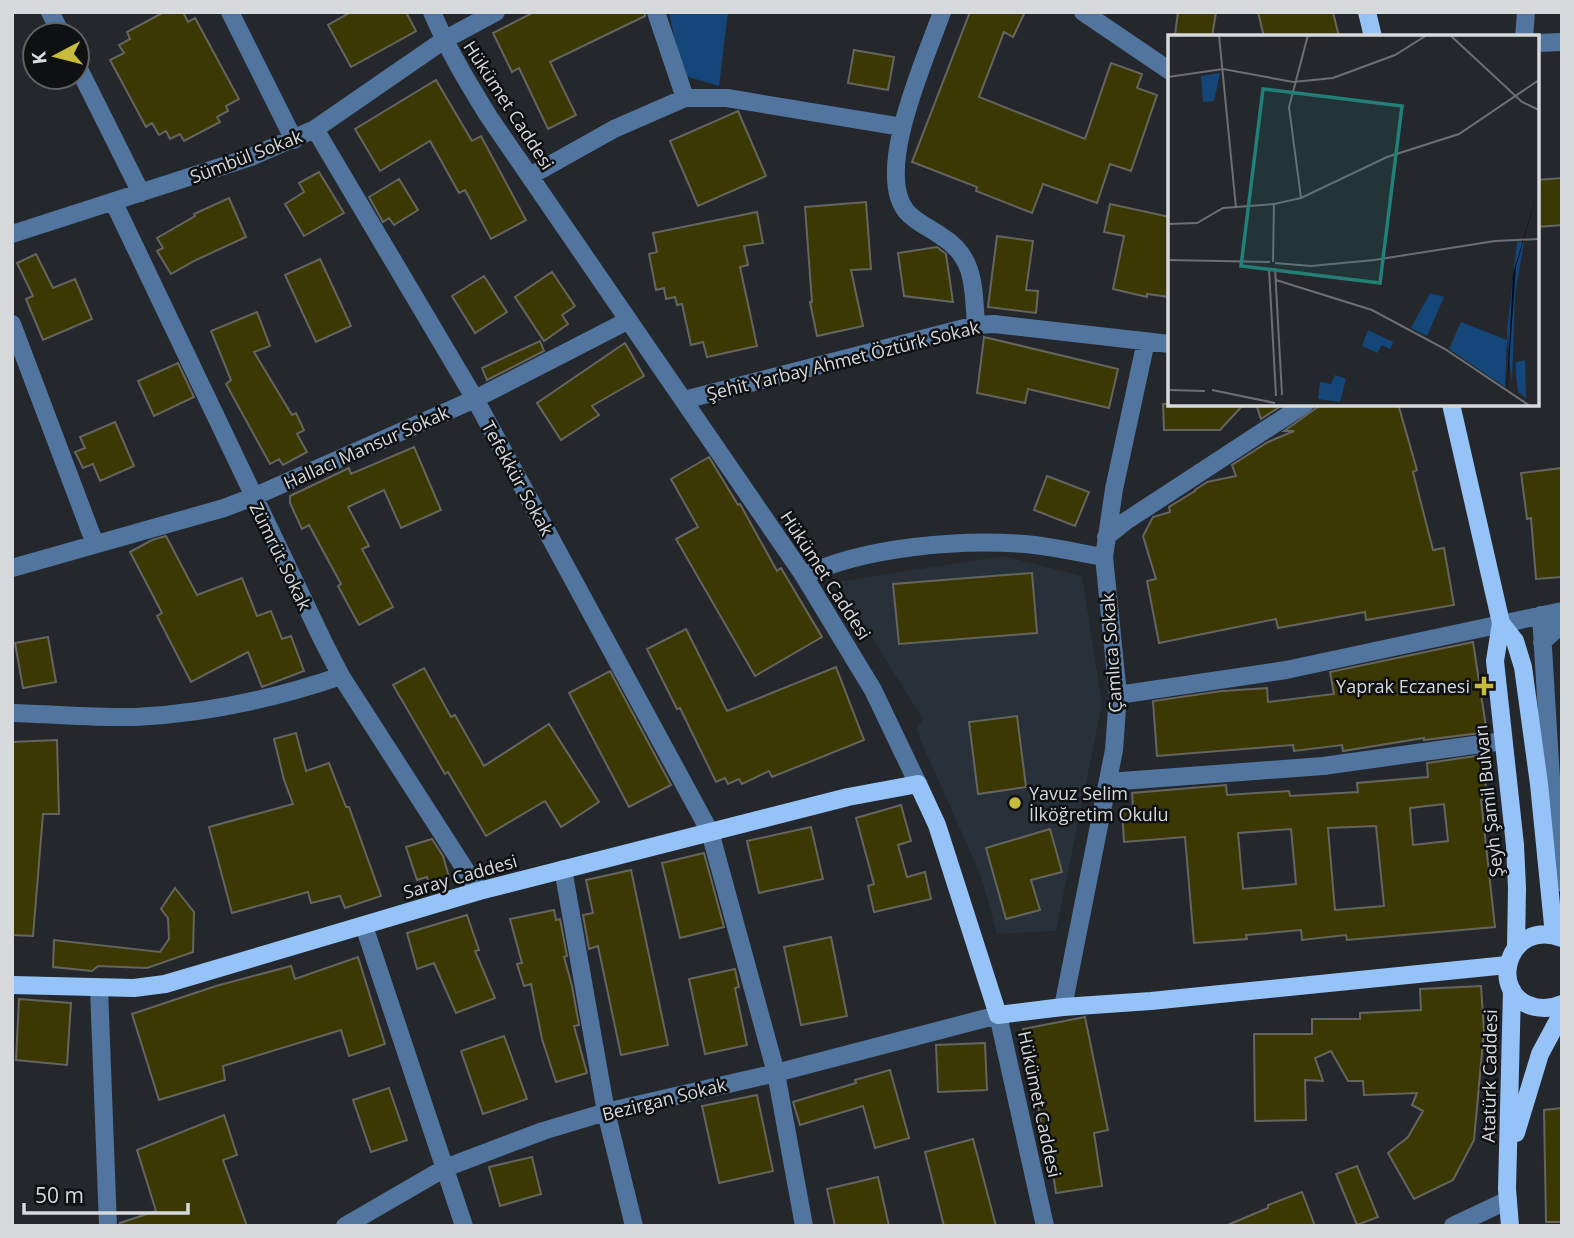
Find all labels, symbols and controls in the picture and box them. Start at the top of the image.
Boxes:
north arrow [21,21,91,91]
inset map [1168,35,1539,406]
street label: Hükümet Caddesi [458,36,560,174]
text: K [25,50,53,66]
street label: Sümbül Sokak [186,123,306,188]
street label: Şehit Yarbay Ahmet Öztürk Sokak [704,314,982,406]
street label: Hallacı Mansur Sokak [279,399,453,494]
street label: Tefekkür Sokak [477,416,560,540]
street label: Zümrüt Sokak [245,498,318,614]
street label: Hükümet Caddesi [775,506,877,644]
street label: Çamlıca Sokak [1095,592,1127,714]
place label: Yaprak Eczanesi [1336,674,1470,698]
marker: Yaprak Eczanesi [1476,678,1492,694]
street label: Şeyh Şamil Bulvarı [1468,724,1508,878]
place label: Yavuz Selim İlköğretim Okulu [1029,781,1168,826]
marker: Yavuz Selim İlköğretim Okulu [1007,795,1023,811]
street label: Saray Caddesi [400,848,520,904]
street label: Atatürk Caddesi [1476,1009,1502,1143]
street label: Hükümet Caddesi [1013,1029,1067,1179]
street label: Bezirgan Sokak [599,1072,729,1126]
scale bar [24,1172,189,1216]
text: 50 m [35,1181,84,1209]

